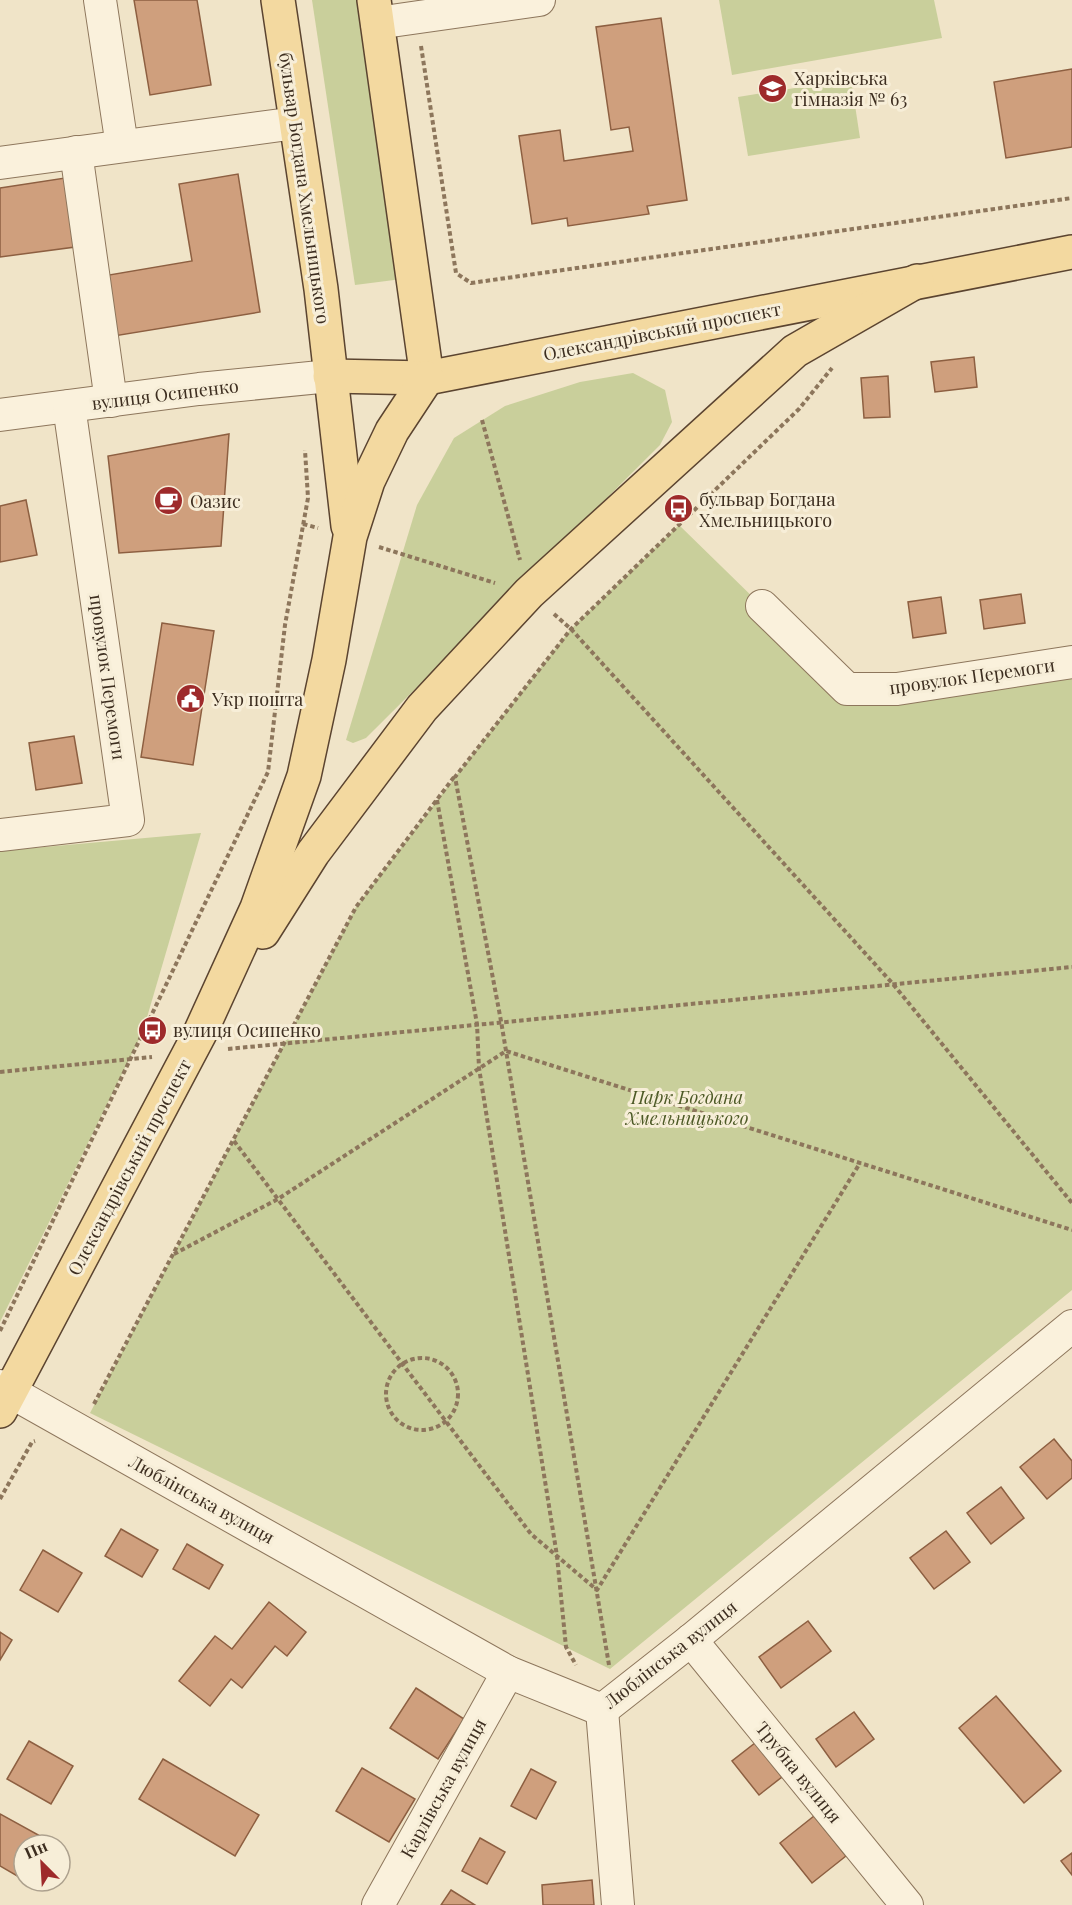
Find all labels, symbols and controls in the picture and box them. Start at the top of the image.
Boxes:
street label: бульвар Богдана Хмельницького [274,51,336,325]
place label: Харківська гімназія № 63 [794,66,908,111]
school or university icon: Харківська гімназія № 63 [757,72,789,104]
street label: Олександрівський проспект [541,296,783,366]
street label: вулиця Осипенко [90,373,240,415]
cafe icon: Оазис [153,485,185,517]
place label: бульвар Богдана Хмельницького [699,487,835,532]
place label: Оазис [190,489,241,513]
bus stop icon: бульвар Богдана Хмельницького [662,493,694,525]
street label: провулок Перемоги [84,593,132,761]
street label: провулок Перемоги [888,652,1056,700]
public building icon: Укр пошта [175,683,207,715]
place label: Укр пошта [211,687,303,711]
bus stop icon: вулиця Осипенко [136,1014,168,1046]
place label: вулиця Осипенко [173,1018,321,1042]
street label: Олександрівський проспект [62,1055,196,1279]
park label: Парк Богдана Хмельницького [624,1085,749,1130]
street label: Люблінська вулиця [124,1449,279,1549]
street label: Люблінська вулиця [598,1594,742,1714]
street label: Карлівська вулиця [395,1713,492,1862]
street label: Трубна вулиця [751,1716,848,1828]
north arrow [12,1833,72,1893]
text: Пн [21,1835,50,1863]

